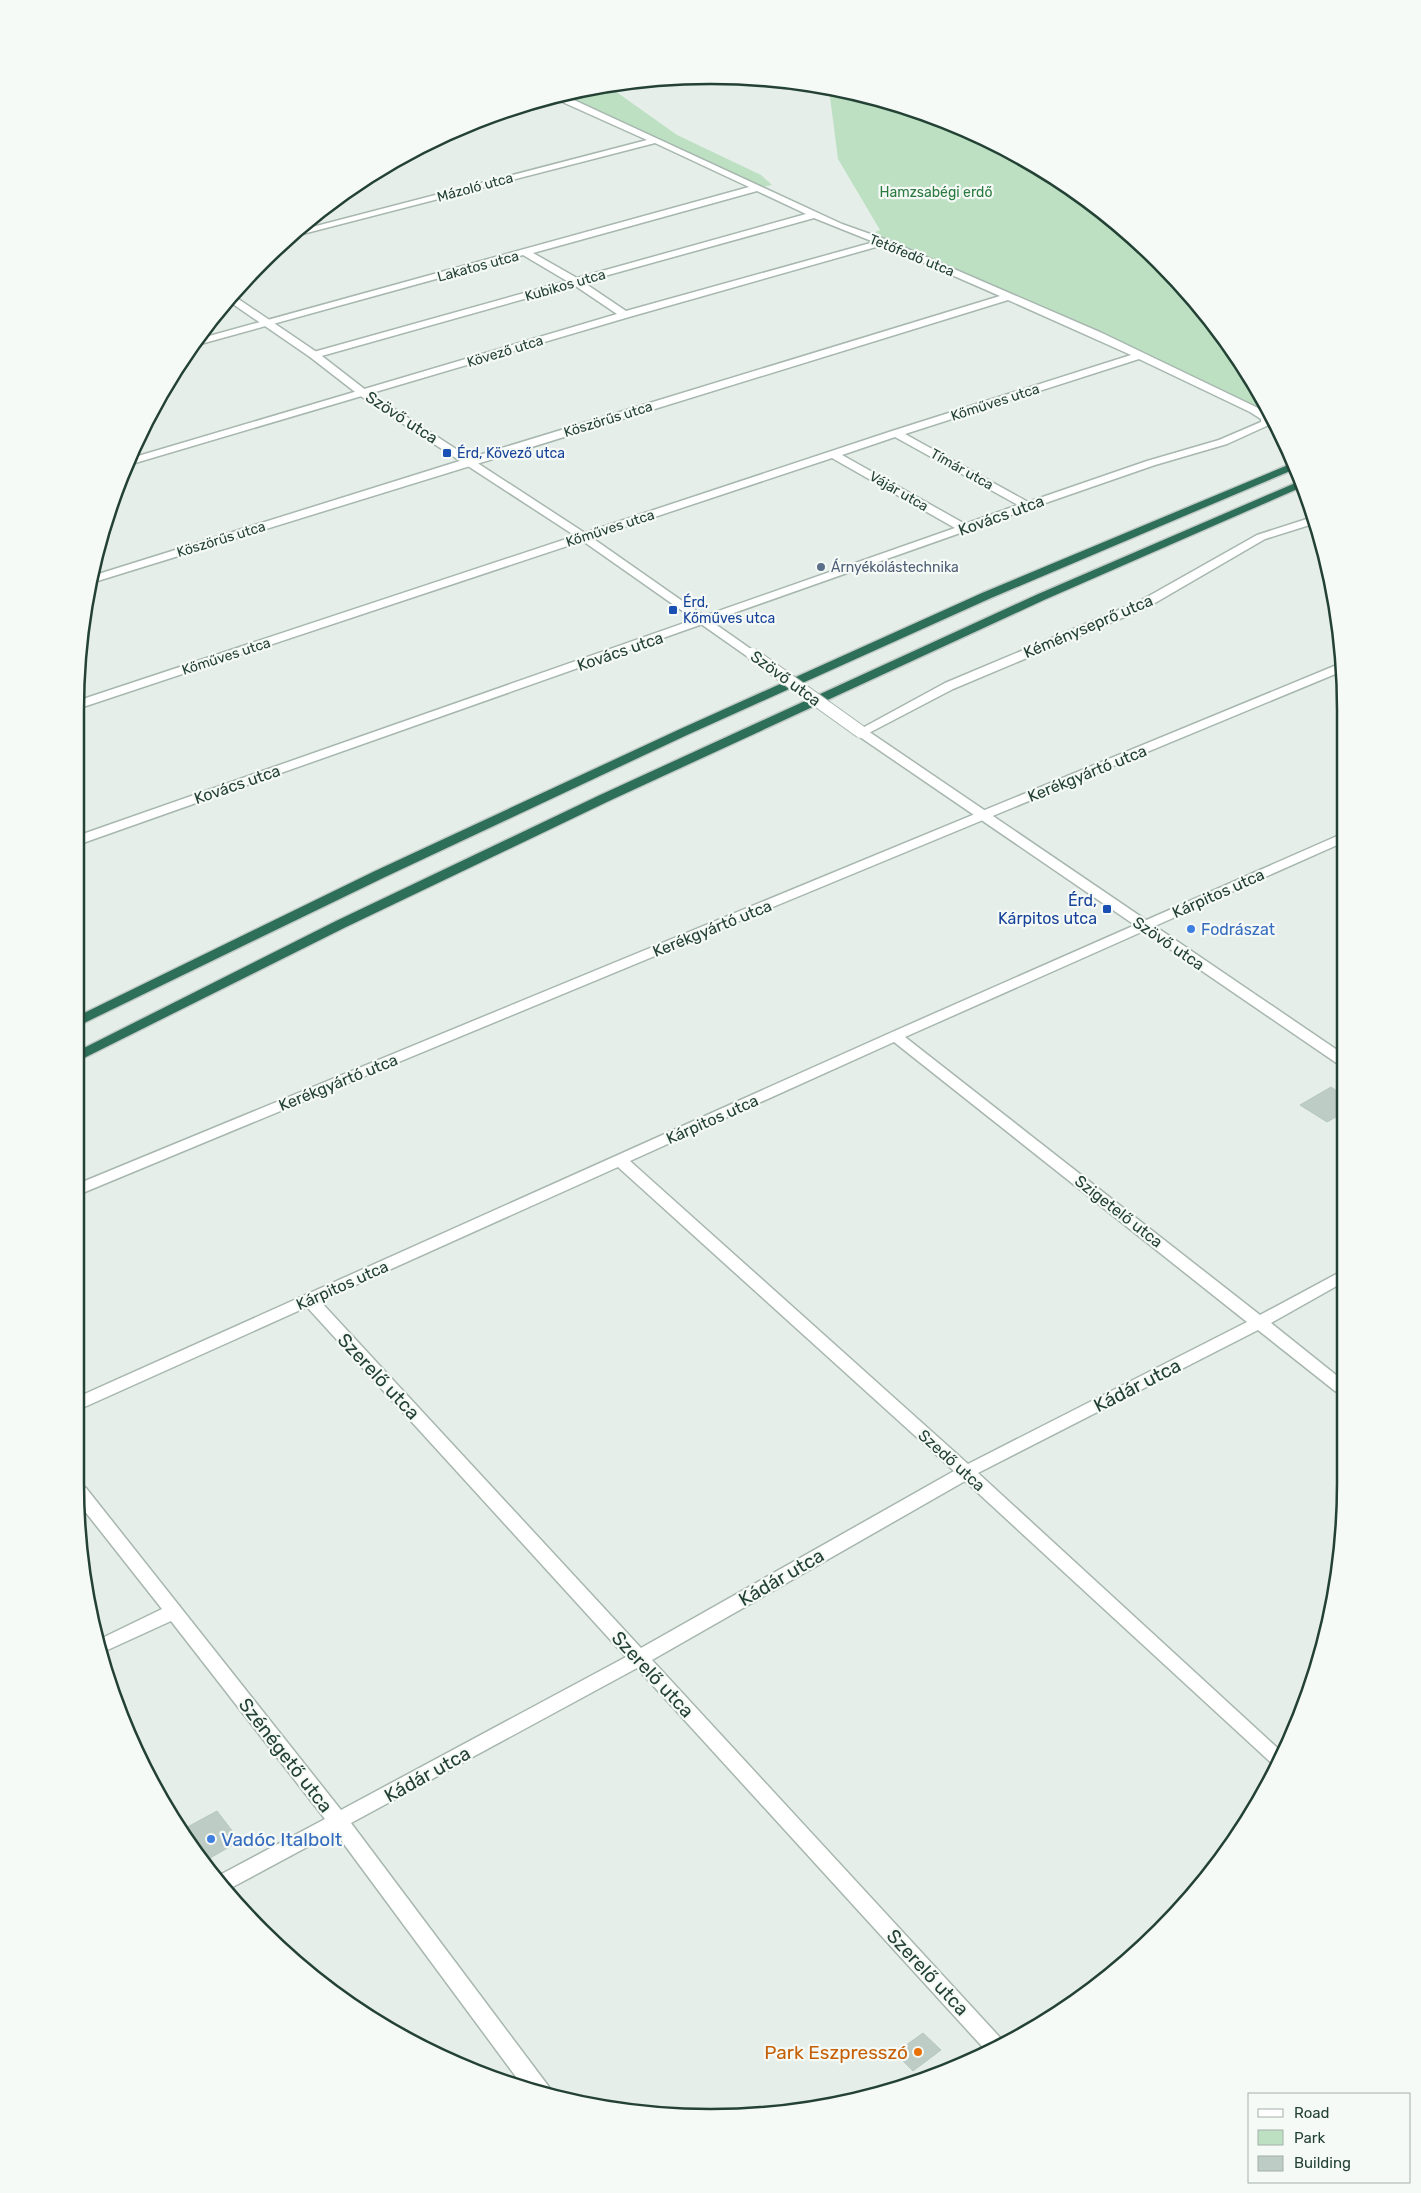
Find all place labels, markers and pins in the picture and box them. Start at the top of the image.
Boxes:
place label: Érd, Kövező utca [457,444,565,462]
marker: Érd, Kövező utca [441,447,453,459]
place label: Árnyékolástechnika [831,558,959,576]
marker: Árnyékolástechnika [815,561,827,573]
place label: Érd, Kőműves utca [683,593,775,627]
marker: Érd, Kőműves utca [667,604,679,616]
place label: Érd, Kárpitos utca [998,891,1097,928]
marker: Érd, Kárpitos utca [1101,903,1113,915]
place label: Fodrászat [1201,920,1275,939]
marker: Fodrászat [1185,923,1197,935]
place label: Vadóc Italbolt [221,1828,343,1851]
marker: Vadóc Italbolt [205,1833,217,1845]
place label: Park Eszpresszó [764,2041,908,2064]
marker: Park Eszpresszó [912,2046,924,2058]

